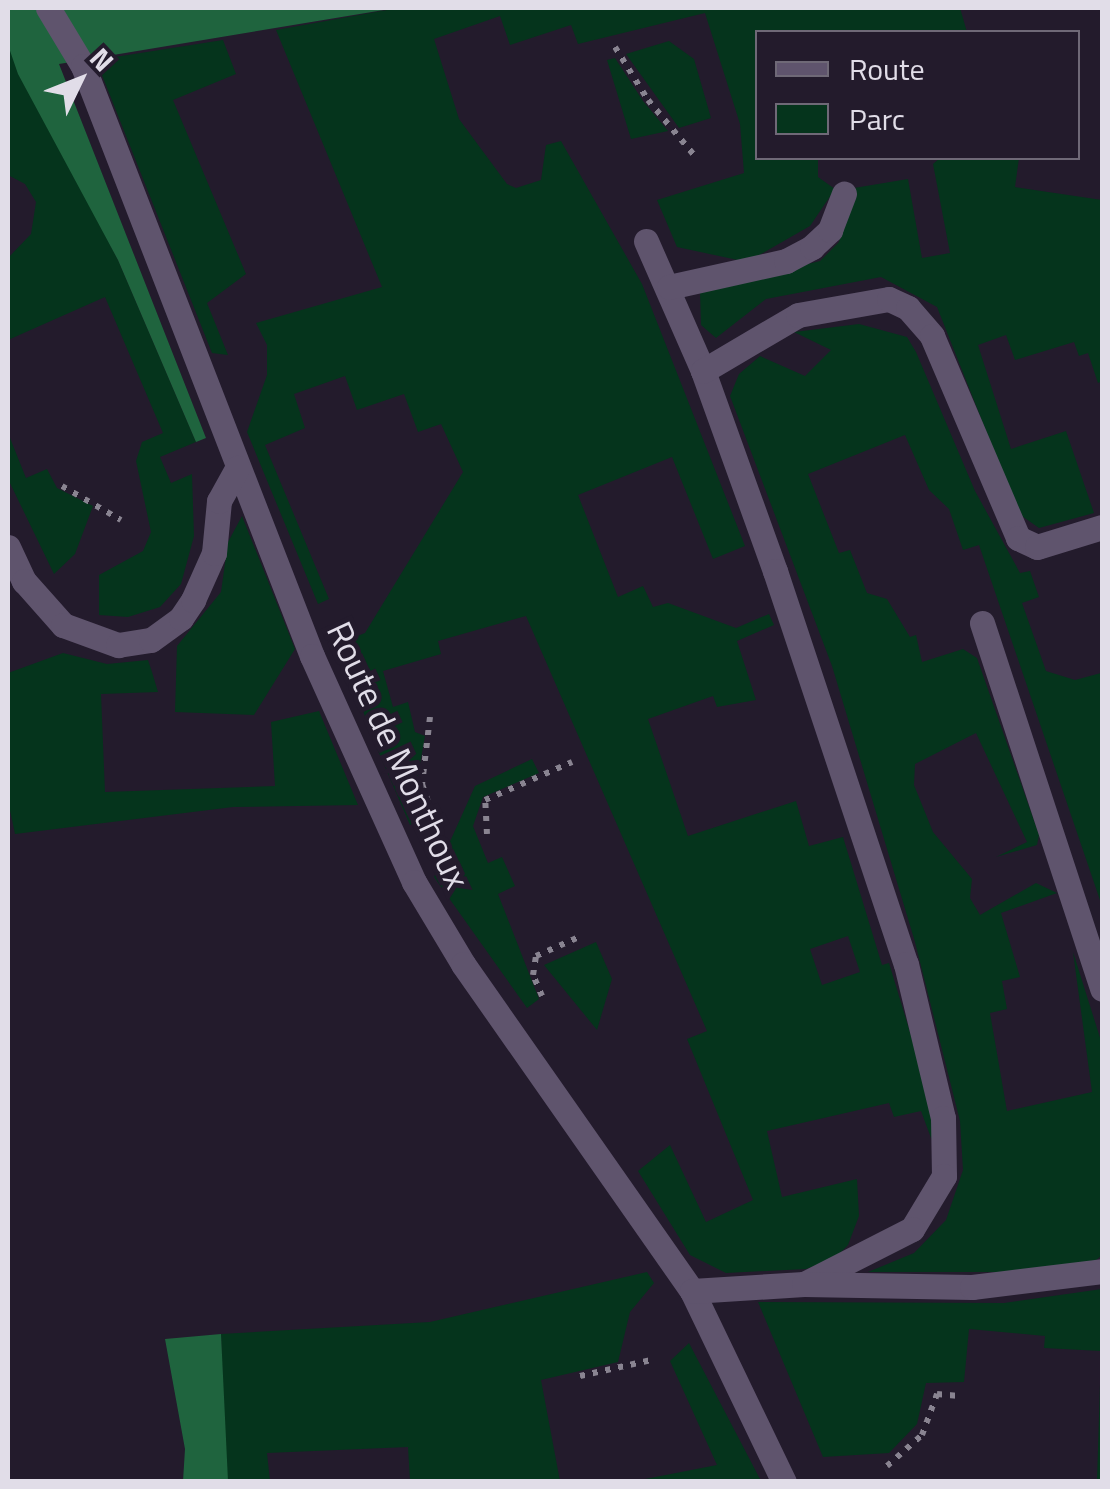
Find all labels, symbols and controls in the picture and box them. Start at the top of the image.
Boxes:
north arrow [30,30,130,130]
legend [755,30,1080,160]
text: N [80,37,125,81]
text: Route [849,46,925,92]
text: Parc [849,96,905,142]
street label: Route de Monthoux [319,615,479,895]

